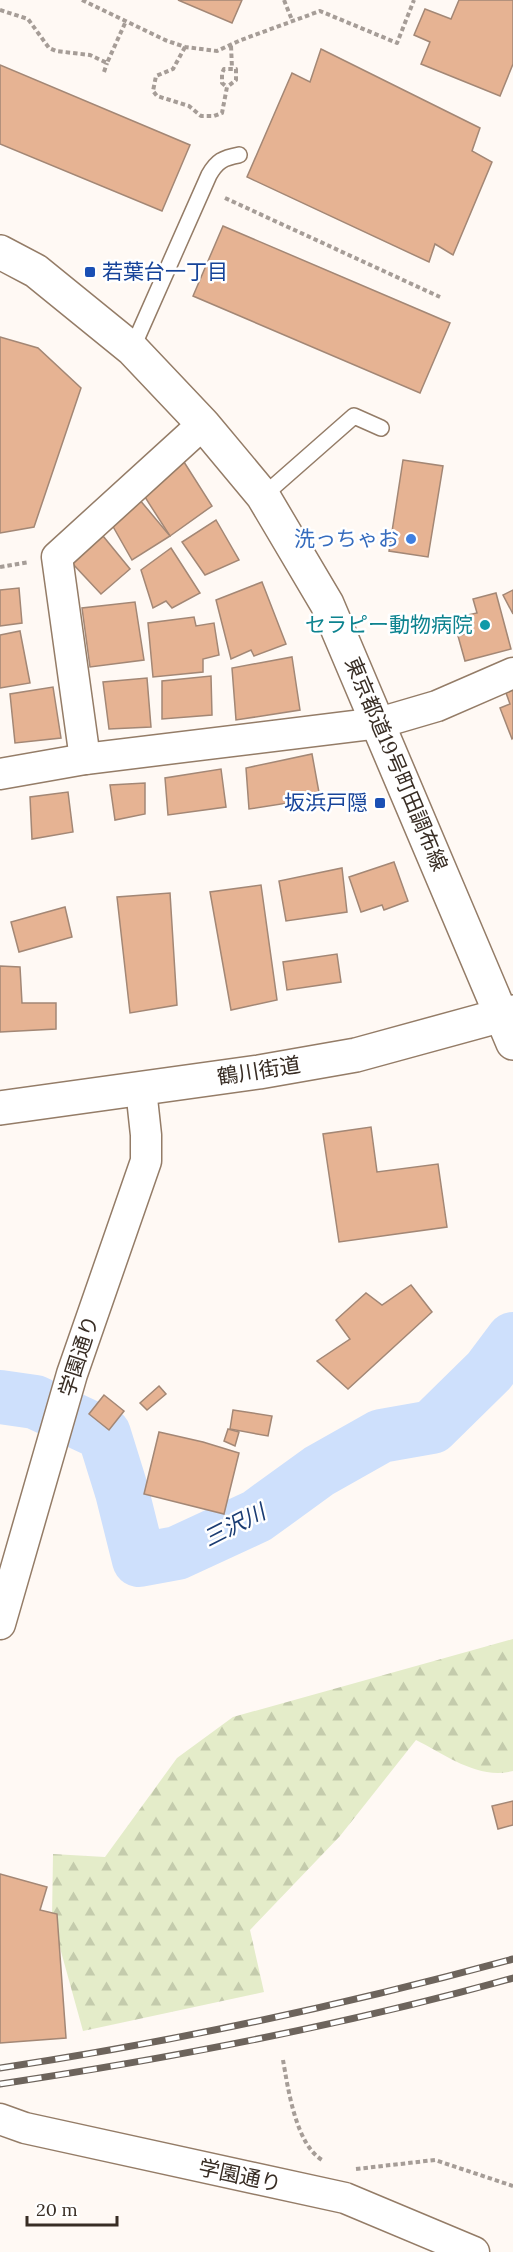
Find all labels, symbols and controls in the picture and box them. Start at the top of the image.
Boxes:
place label: 若葉台一丁目 [102,258,228,285]
marker: 若葉台一丁目 [83,265,97,279]
place label: 洗っちゃお [294,525,399,552]
marker: 洗っちゃお [404,532,418,546]
place label: セラピー動物病院 [305,611,473,638]
marker: セラピー動物病院 [478,618,492,632]
street label: 東京都道19号町田調布線 [339,653,454,875]
place label: 坂浜戸隠 [284,789,368,816]
marker: 坂浜戸隠 [373,796,387,810]
street label: 鶴川街道 [215,1051,303,1090]
street label: 学園通り [53,1312,104,1400]
water label: 三沢川 [198,1497,272,1552]
street label: 学園通り [196,2154,284,2197]
scale bar [27,2189,117,2227]
text: 20 m [36,2198,78,2221]

